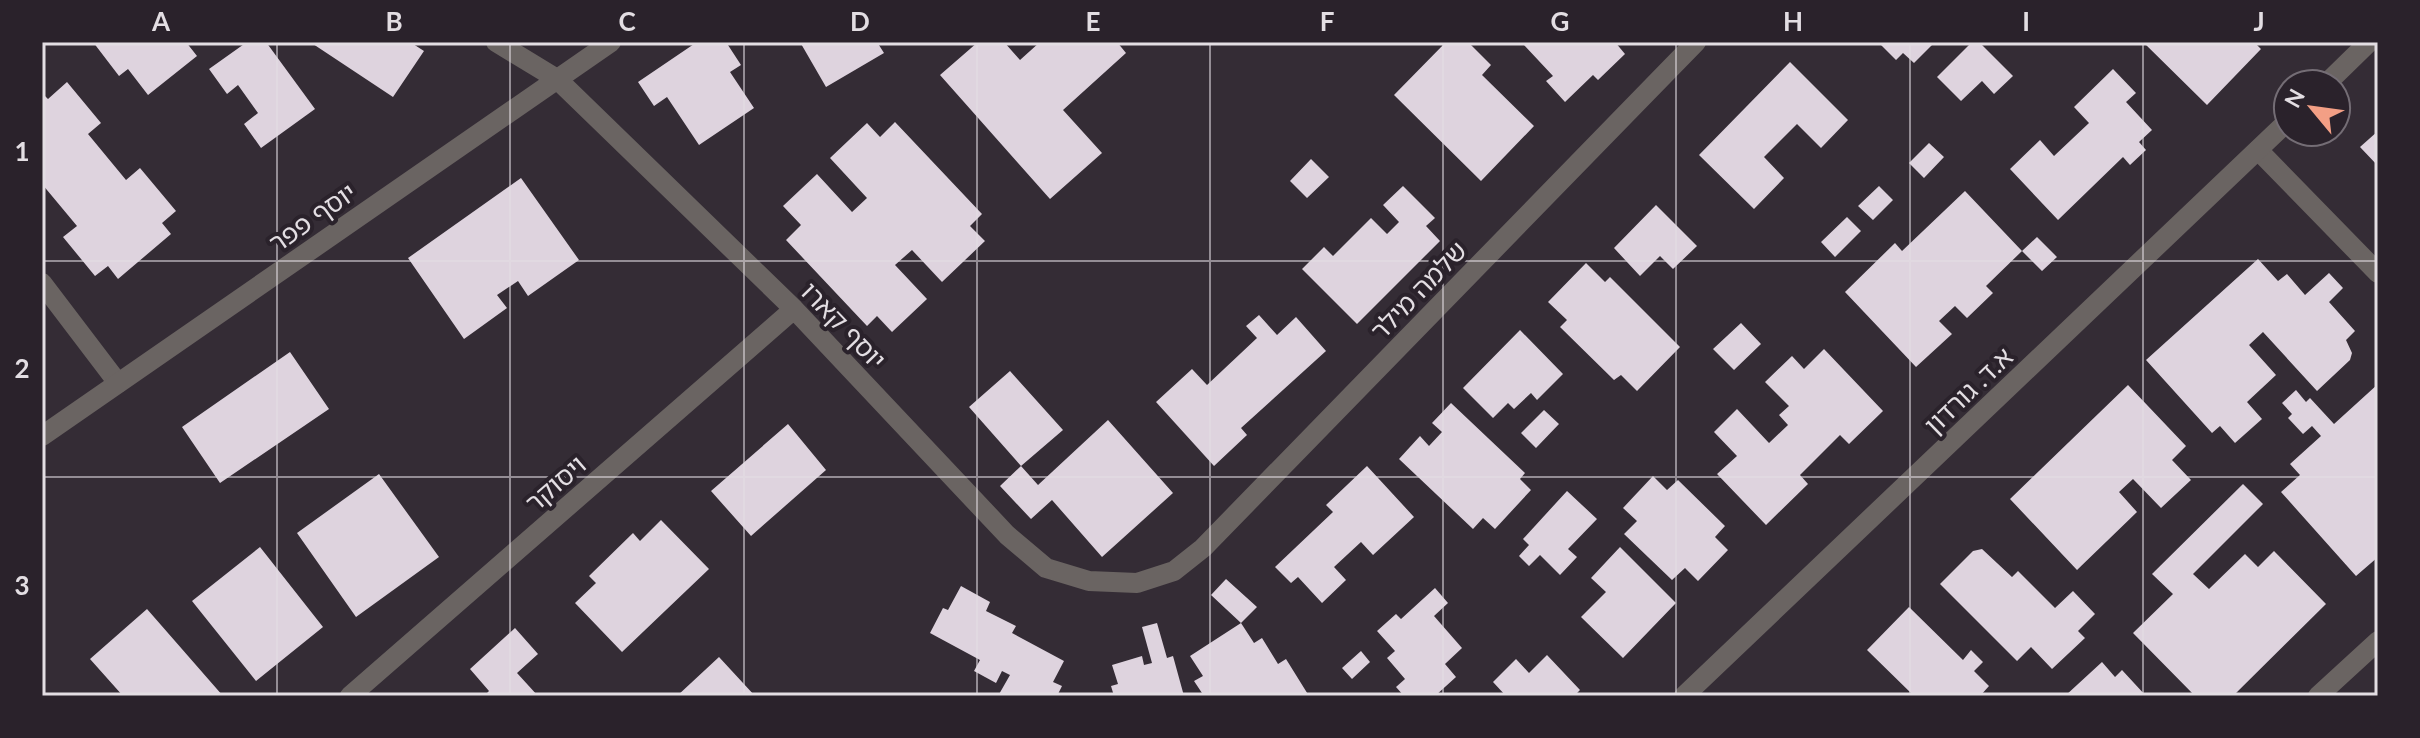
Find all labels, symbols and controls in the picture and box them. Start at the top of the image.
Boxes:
text: A [151,5,171,37]
text: B [385,5,403,37]
text: C [618,5,636,37]
text: D [850,5,870,37]
text: E [1086,5,1100,37]
text: F [1320,5,1334,37]
text: G [1551,5,1569,37]
text: H [1783,5,1803,37]
text: I [2022,5,2030,37]
text: J [2253,5,2265,37]
north arrow [2272,68,2352,148]
text: N [2278,84,2310,112]
text: 1 [14,135,30,167]
street label: יוסף פפר [262,176,362,258]
street label: שלמה מילר [1363,234,1473,346]
street label: יוסף קארו [795,275,893,375]
street label: א.ד. גורדון [1917,340,2019,440]
text: 2 [14,352,30,384]
street label: ויסוקר [518,448,592,518]
text: 3 [14,569,30,601]

